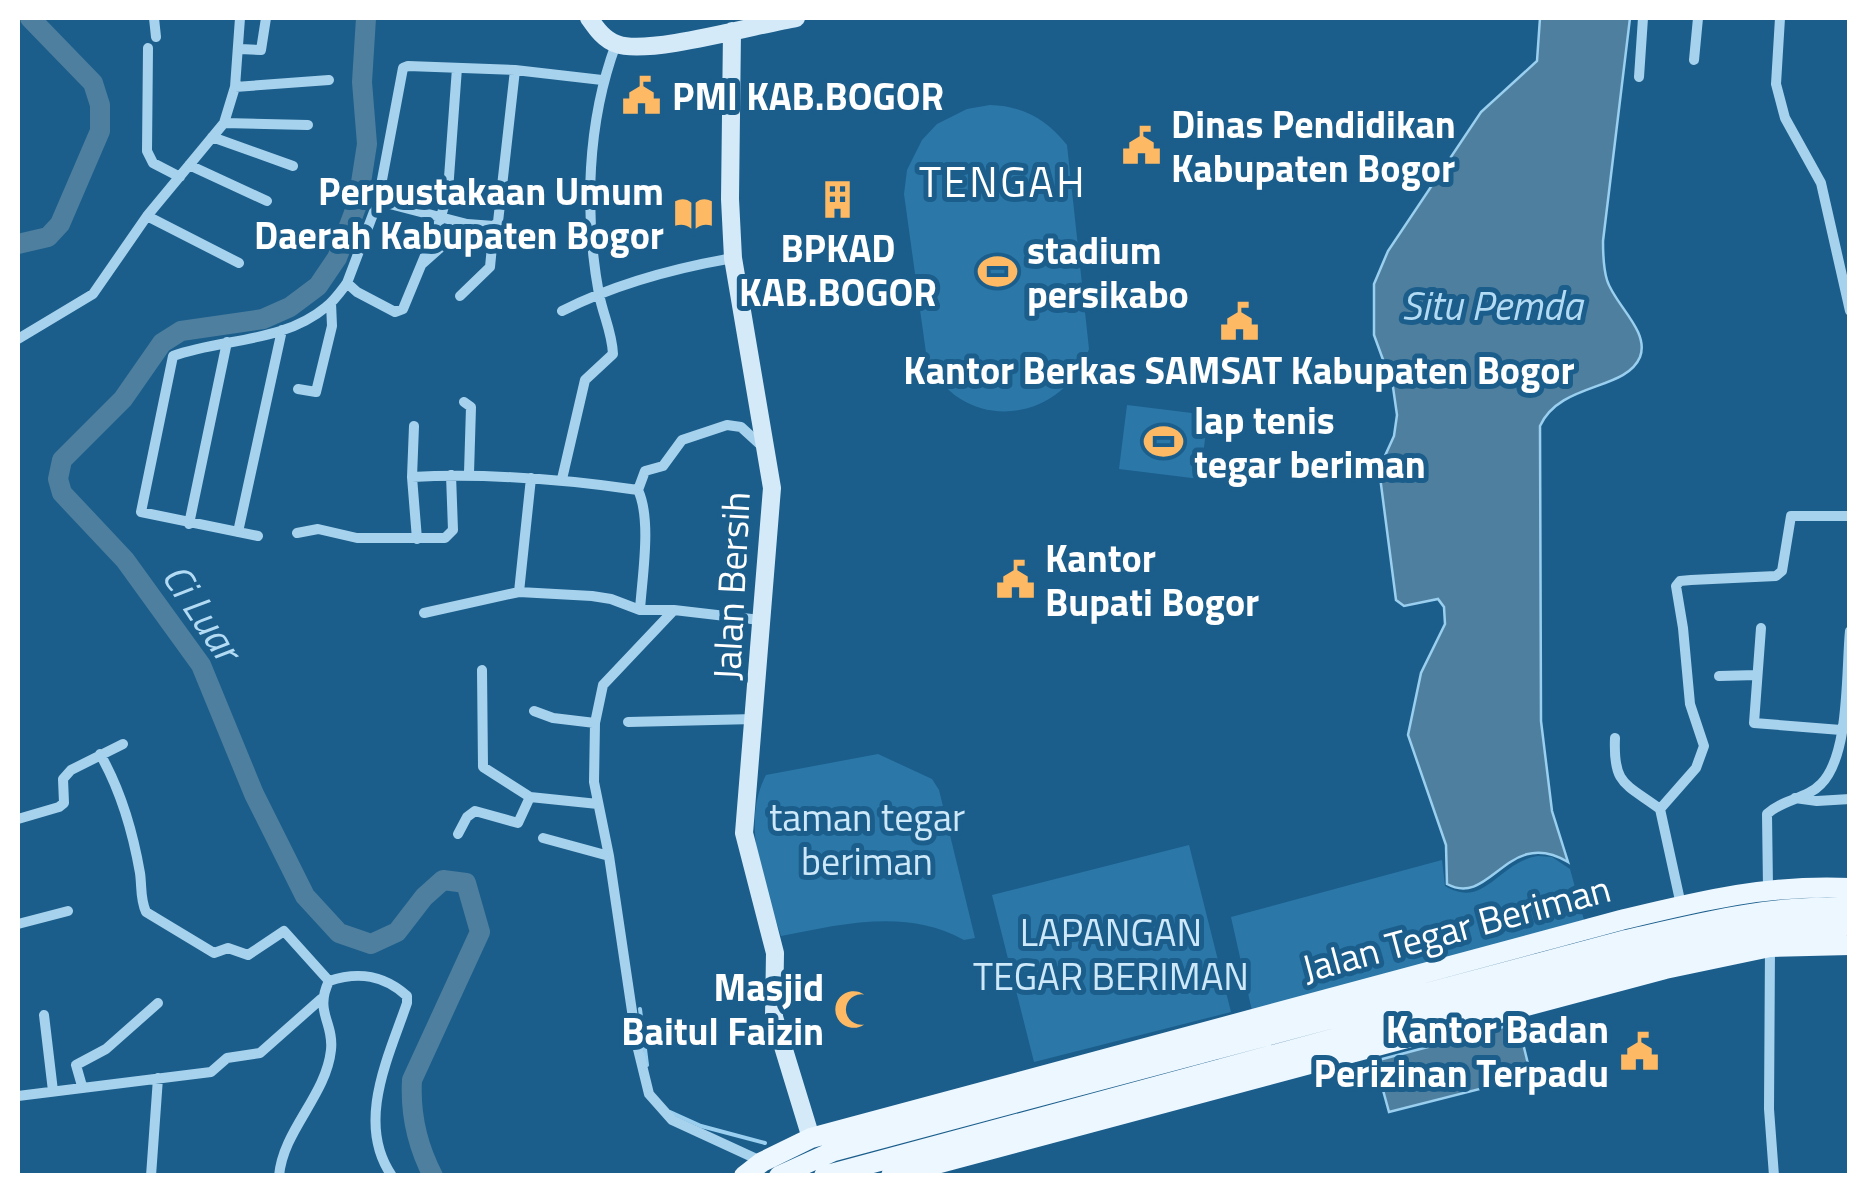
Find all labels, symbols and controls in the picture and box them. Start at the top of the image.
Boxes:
place label: PMI KAB.BOGOR [672,67,944,125]
public building icon: PMI KAB.BOGOR [621,75,663,117]
place label: Dinas Pendidikan Kabupaten Bogor [1171,95,1456,197]
public building icon: Dinas Pendidikan Kabupaten Bogor [1120,125,1162,167]
district label: TENGAH [919,149,1087,213]
place label: Perpustakaan Umum Daerah Kabupaten Bogor [254,162,664,264]
building icon: BPKAD KAB.BOGOR [817,178,859,220]
library icon: Perpustakaan Umum Daerah Kabupaten Bogor [673,192,715,234]
place label: BPKAD KAB.BOGOR [739,219,937,321]
place label: stadium persikabo [1027,221,1189,323]
sports icon: stadium persikabo [976,251,1018,293]
water label: Situ Pemda [1402,275,1584,336]
public building icon: Kantor Berkas SAMSAT Kabupaten Bogor [1218,300,1260,342]
place label: Kantor Berkas SAMSAT Kabupaten Bogor [903,341,1575,399]
place label: lap tenis tegar beriman [1194,391,1426,493]
sports icon: lap tenis tegar beriman [1143,421,1185,463]
street label: Jalan Bersih [697,490,765,682]
place label: Kantor Bupati Bogor [1045,529,1259,631]
water label: Ci Luar [147,551,260,677]
public building icon: Kantor Bupati Bogor [994,559,1036,601]
park label: taman tegar beriman [769,788,965,890]
street label: Jalan Tegar Beriman [1295,859,1617,997]
park label: LAPANGAN TEGAR BERIMAN [973,903,1249,1005]
place label: Masjid Baitul Faizin [621,958,824,1060]
mosque icon: Masjid Baitul Faizin [833,988,875,1030]
place label: Kantor Badan Perizinan Terpadu [1314,1000,1609,1102]
public building icon: Kantor Badan Perizinan Terpadu [1618,1030,1660,1072]

